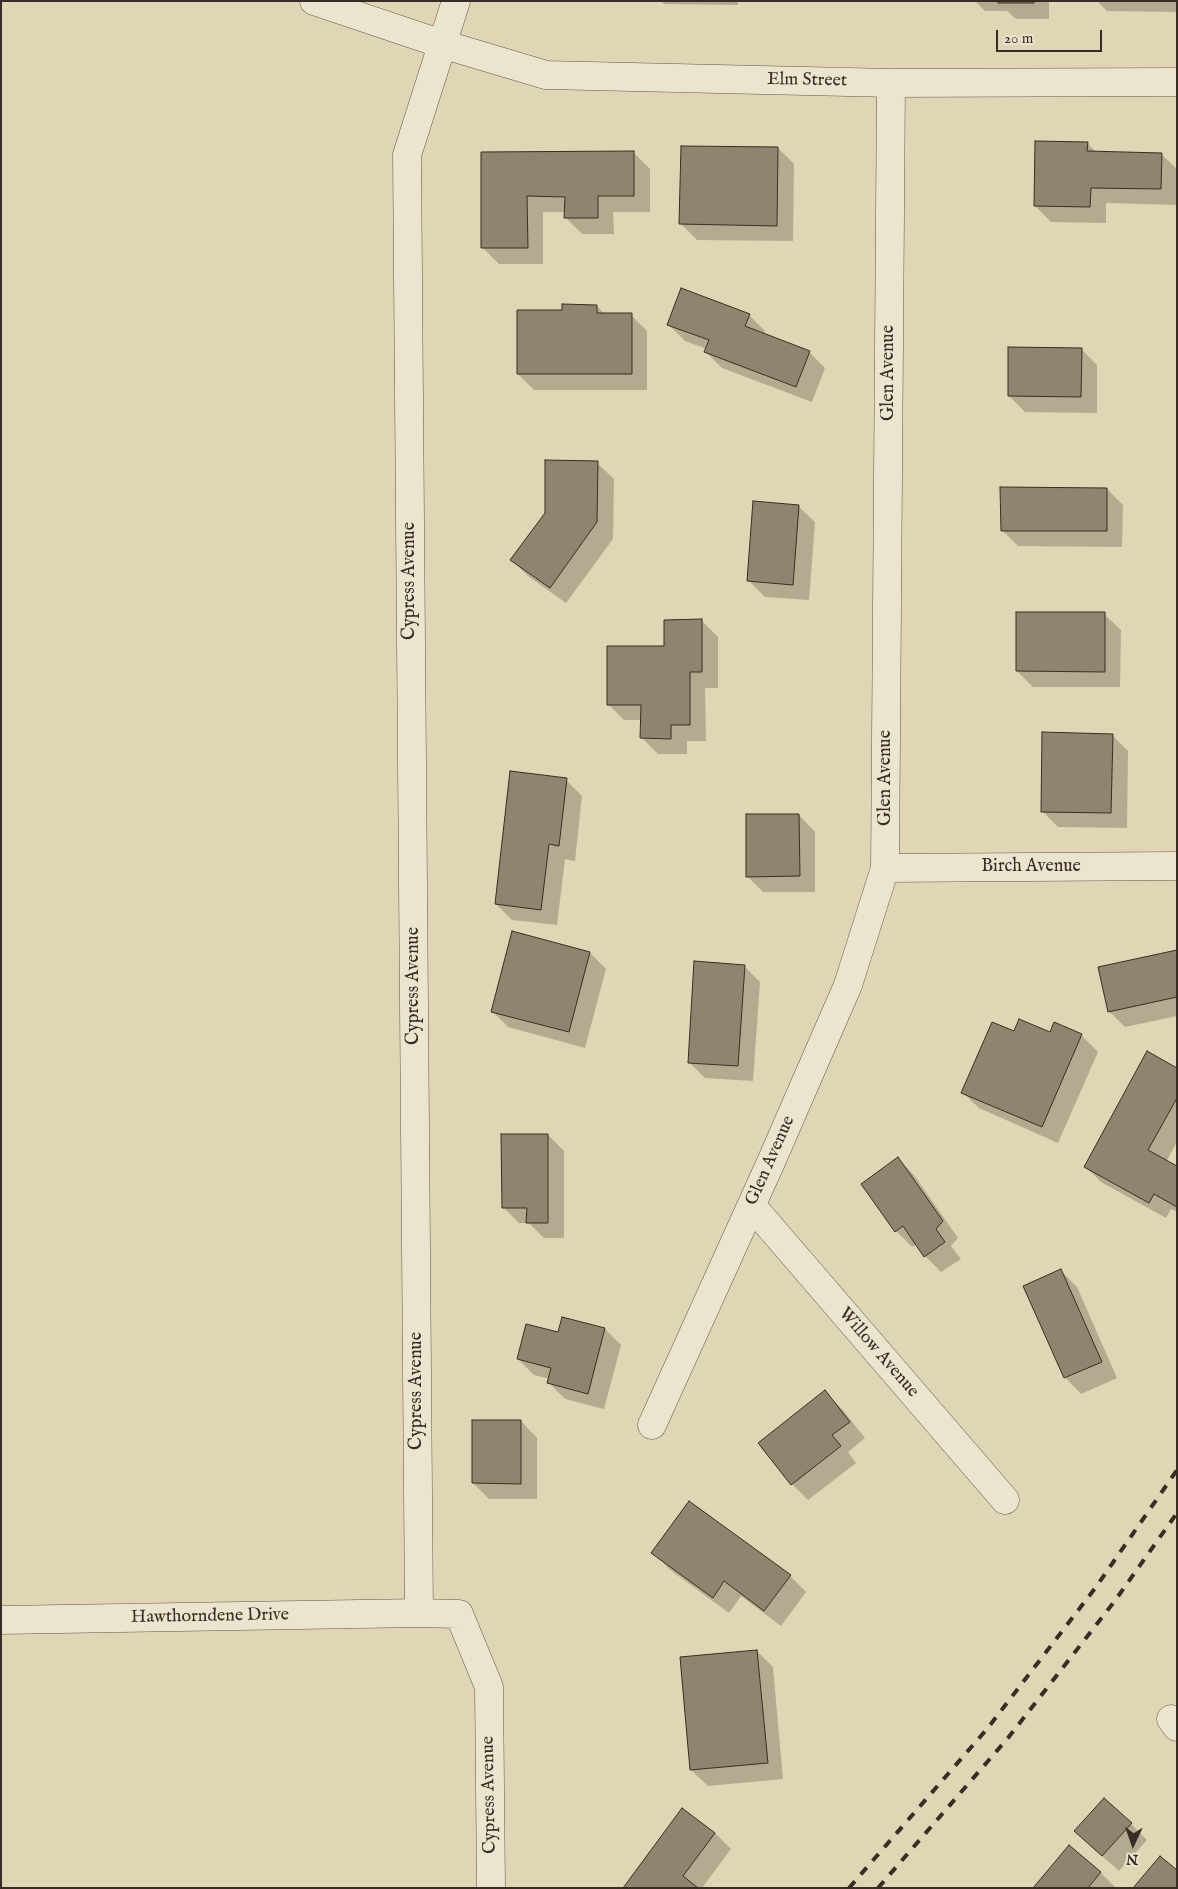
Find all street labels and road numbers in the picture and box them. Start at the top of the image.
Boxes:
street label: Elm Street [767,70,847,92]
street label: Glen Avenue [878,325,900,421]
street label: Cypress Avenue [399,522,421,640]
street label: Glen Avenue [875,730,897,826]
street label: Birch Avenue [981,856,1081,878]
street label: Cypress Avenue [403,927,425,1045]
street label: Glen Avenue [742,1113,800,1209]
street label: Willow Avenue [833,1304,923,1402]
street label: Cypress Avenue [406,1332,428,1450]
street label: Hawthorndene Drive [131,1605,289,1629]
street label: Cypress Avenue [478,1736,502,1854]

